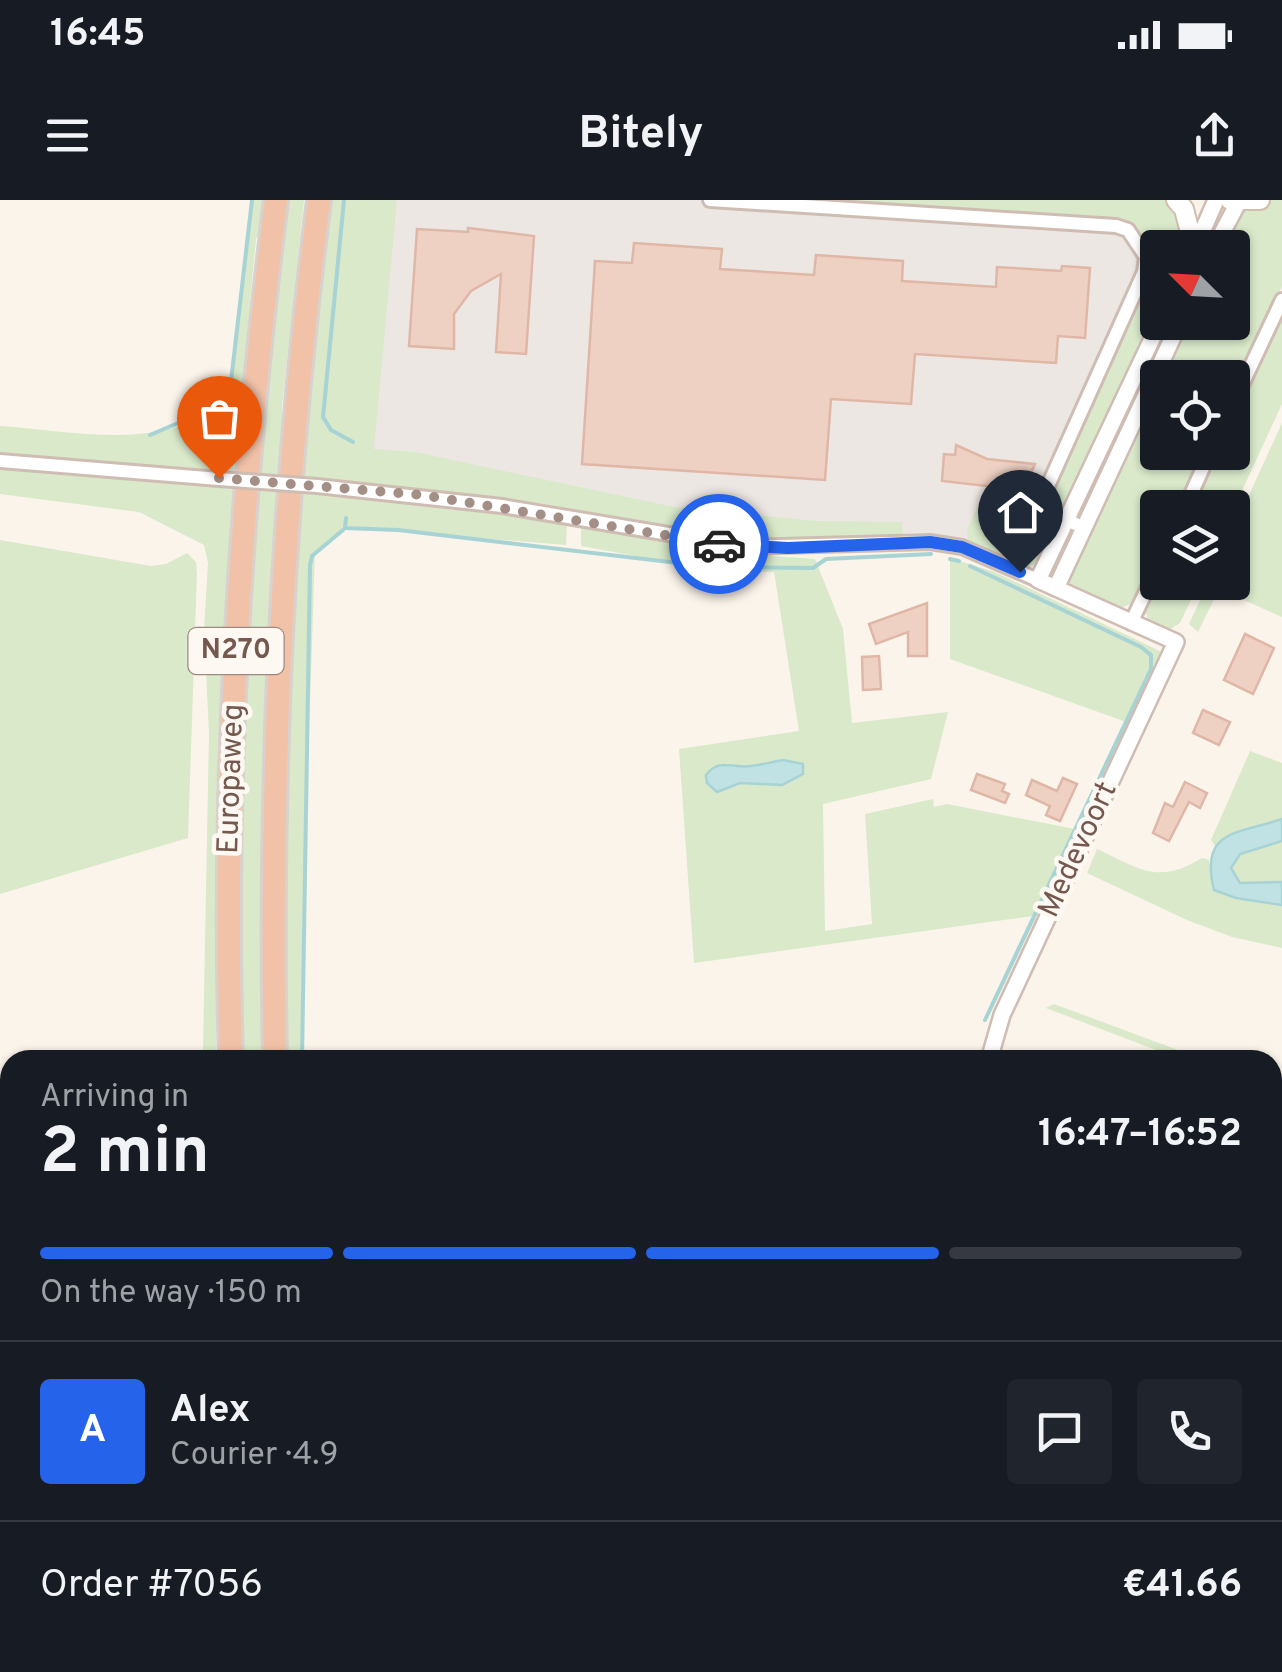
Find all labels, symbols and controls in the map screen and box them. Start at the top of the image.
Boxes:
text: 16:45 [50,11,145,60]
text: Bitely [579,107,703,164]
icon: menu [40,108,95,163]
icon: share [1187,108,1242,163]
north arrow [1140,230,1250,340]
map controls [1140,230,1250,600]
button: locate [1140,360,1250,470]
pin [177,376,262,479]
icon: bag [192,391,247,446]
pin [978,470,1063,573]
icon: home [993,485,1048,540]
button: layers [1140,490,1250,600]
courier [669,494,769,594]
icon: car [692,517,747,572]
road number: N270 [188,628,284,674]
street label: Europaweg [211,703,253,855]
street label: Medevoort [1031,776,1127,924]
text: Arriving in [40,1078,189,1118]
text: 16:47–16:52 [1038,1111,1242,1160]
text: 2 min [40,1114,210,1196]
text: On the way · 150 m [40,1274,302,1314]
button: chat [1007,1379,1112,1484]
button: phone [1137,1379,1242,1484]
text: Alex [170,1387,250,1436]
text: A [79,1407,106,1456]
text: Courier · 4.9 [170,1436,339,1476]
text: Order #7056 [40,1562,263,1611]
text: €41.66 [1122,1562,1242,1611]

